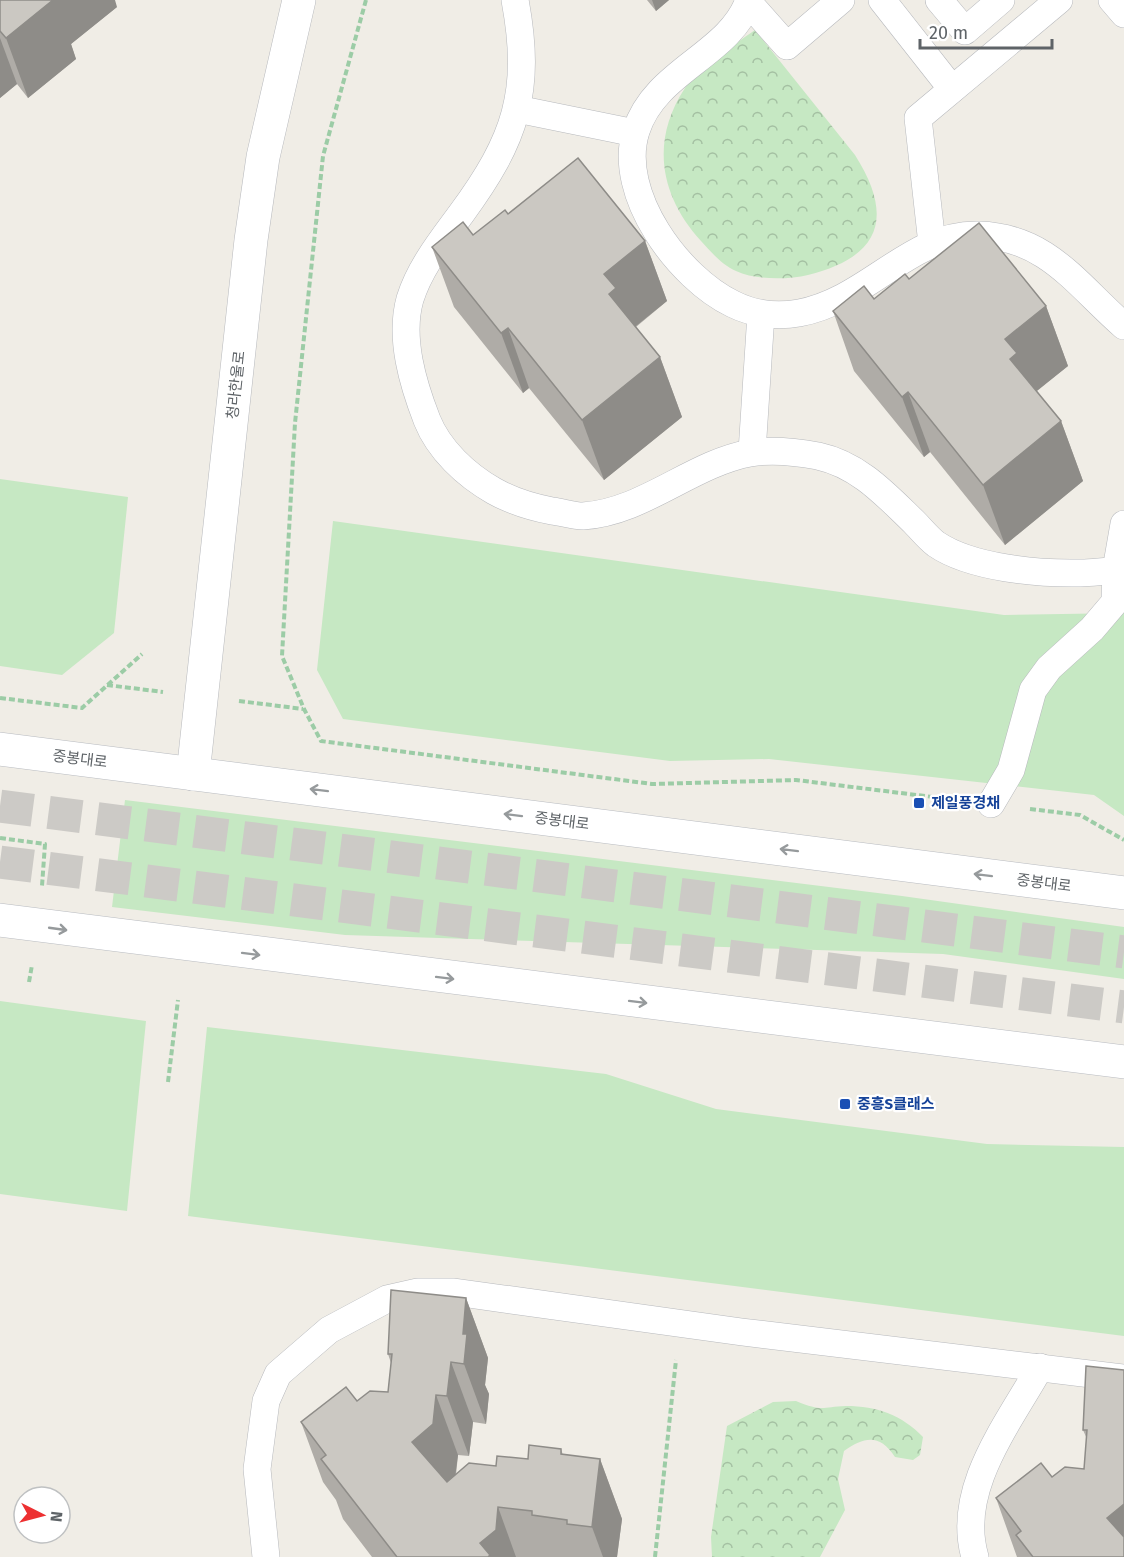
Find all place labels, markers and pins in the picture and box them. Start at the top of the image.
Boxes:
place label: 제일풍경채 [931,794,1000,812]
marker: 제일풍경채 [912,796,926,810]
place label: 중흥S클래스 [857,1095,935,1113]
marker: 중흥S클래스 [838,1097,852,1111]

